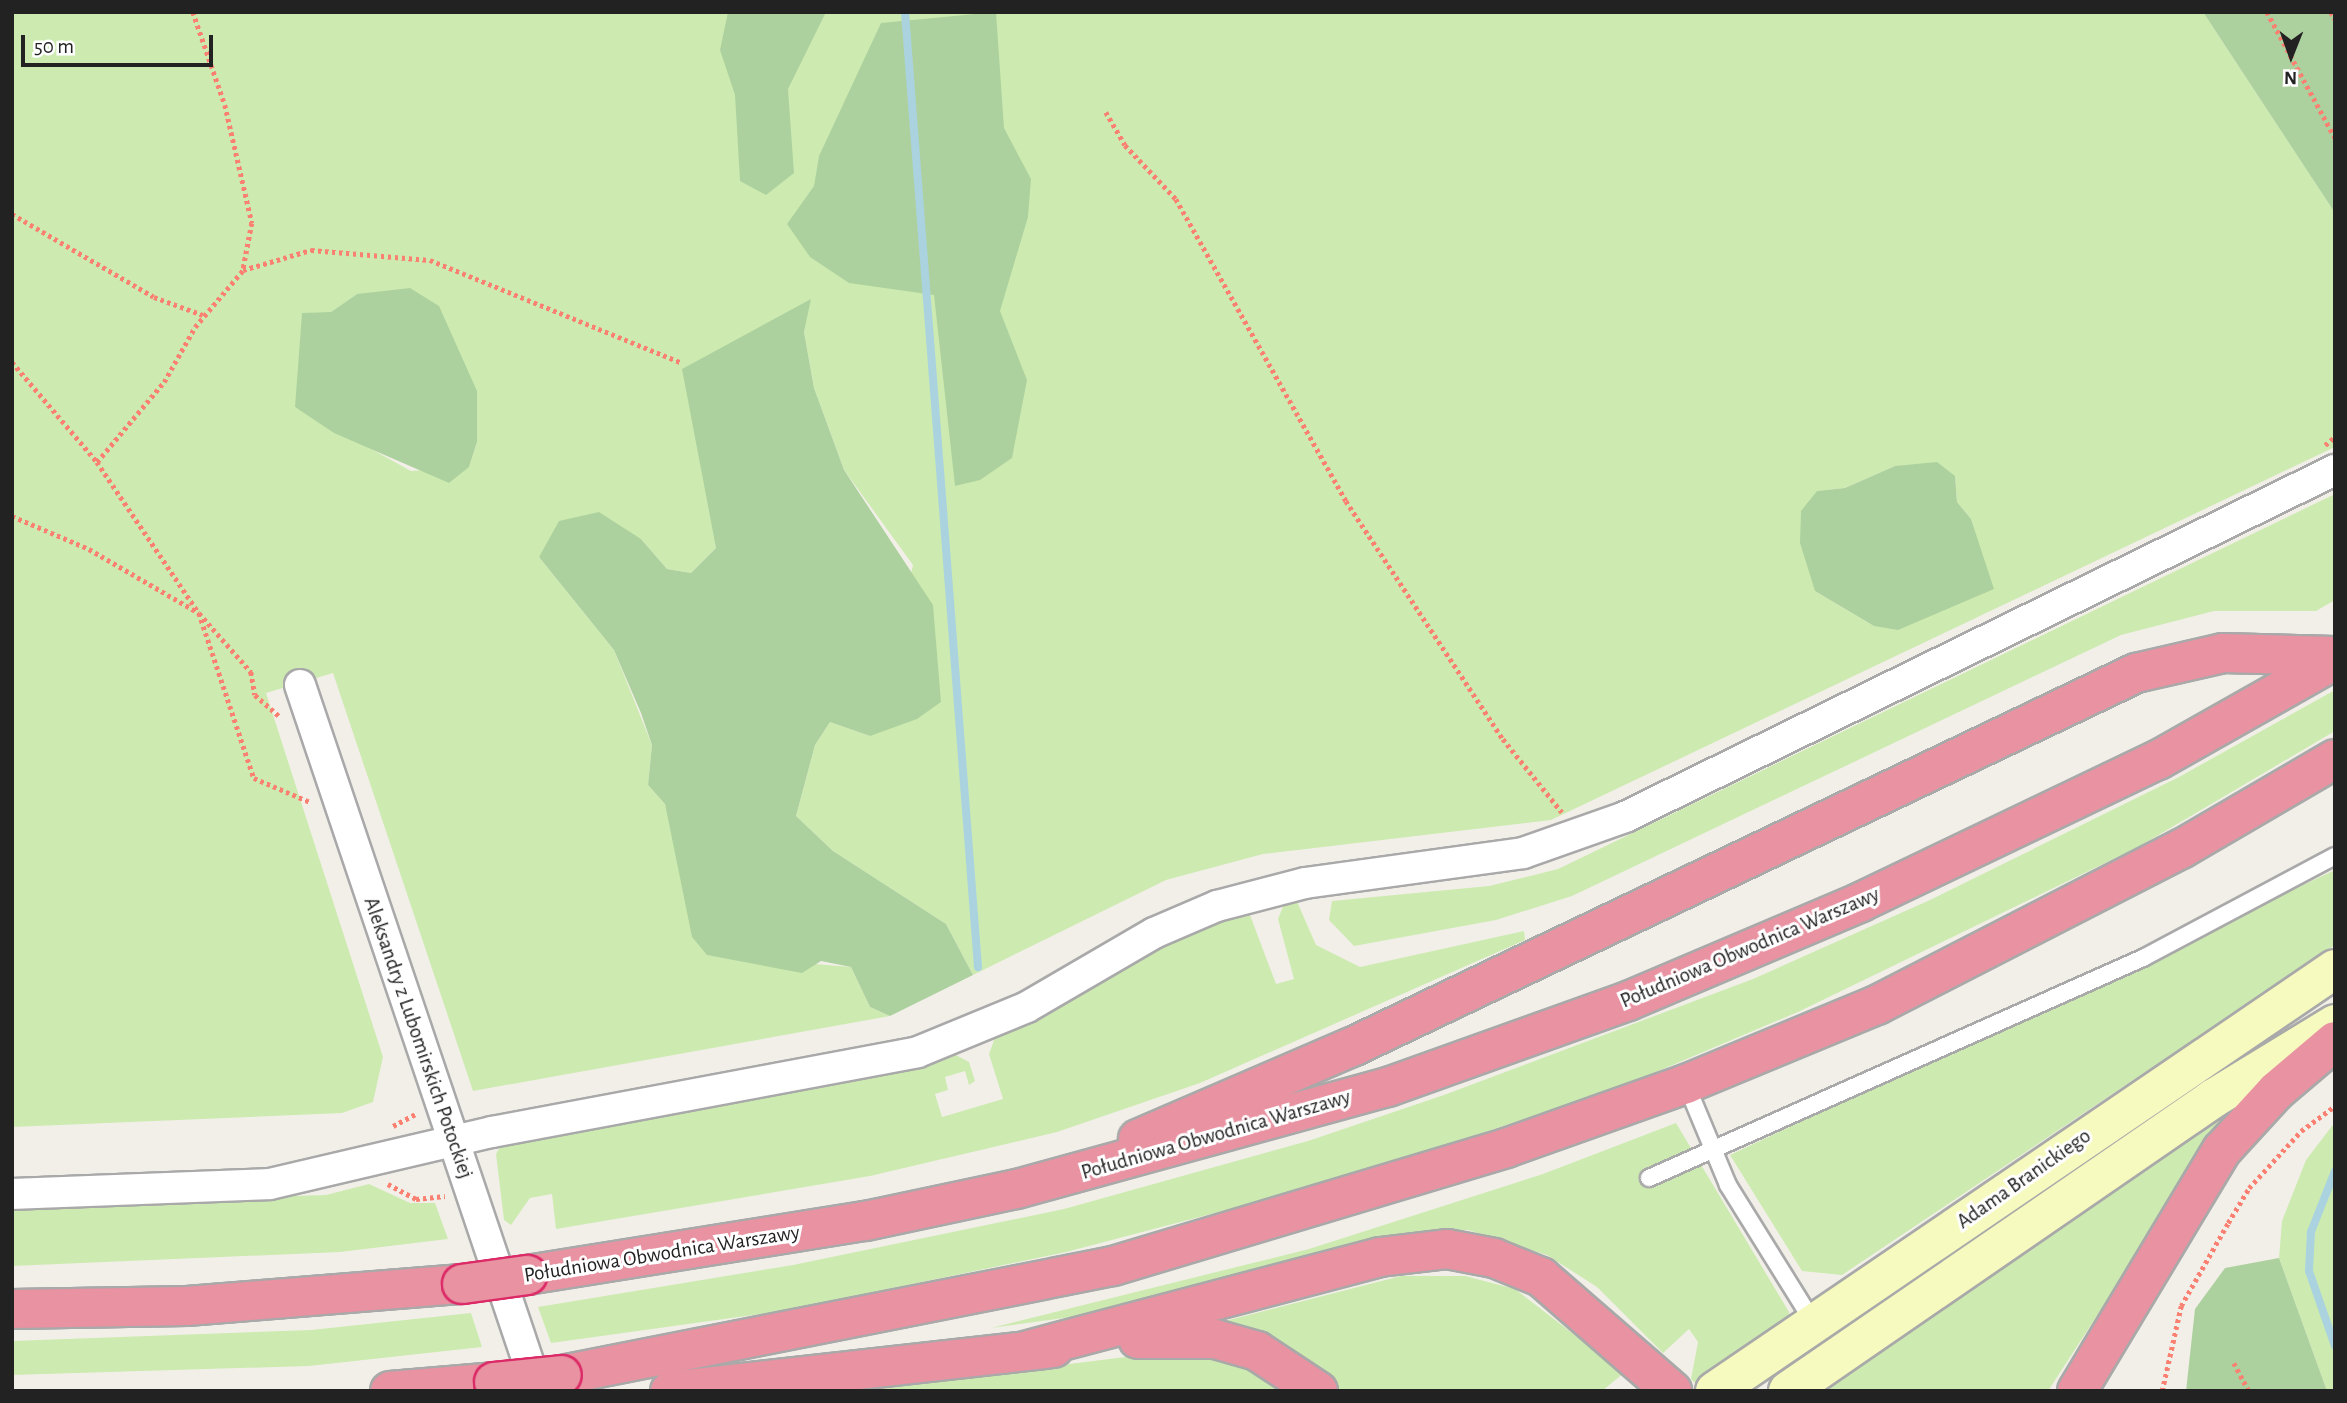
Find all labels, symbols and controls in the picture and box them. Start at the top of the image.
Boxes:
scale bar [24,21,217,65]
north arrow [2256,21,2326,91]
text: 50 m [34,36,74,57]
text: N [2284,68,2297,87]
street label: Południowa Obwodnica Warszawy [1617,882,1883,1014]
street label: Aleksandry z Lubomirskich Potockiej [358,894,478,1182]
street label: Południowa Obwodnica Warszawy [1078,1084,1354,1186]
street label: Adama Branickiego [1952,1123,2096,1235]
street label: Południowa Obwodnica Warszawy [522,1220,802,1288]

